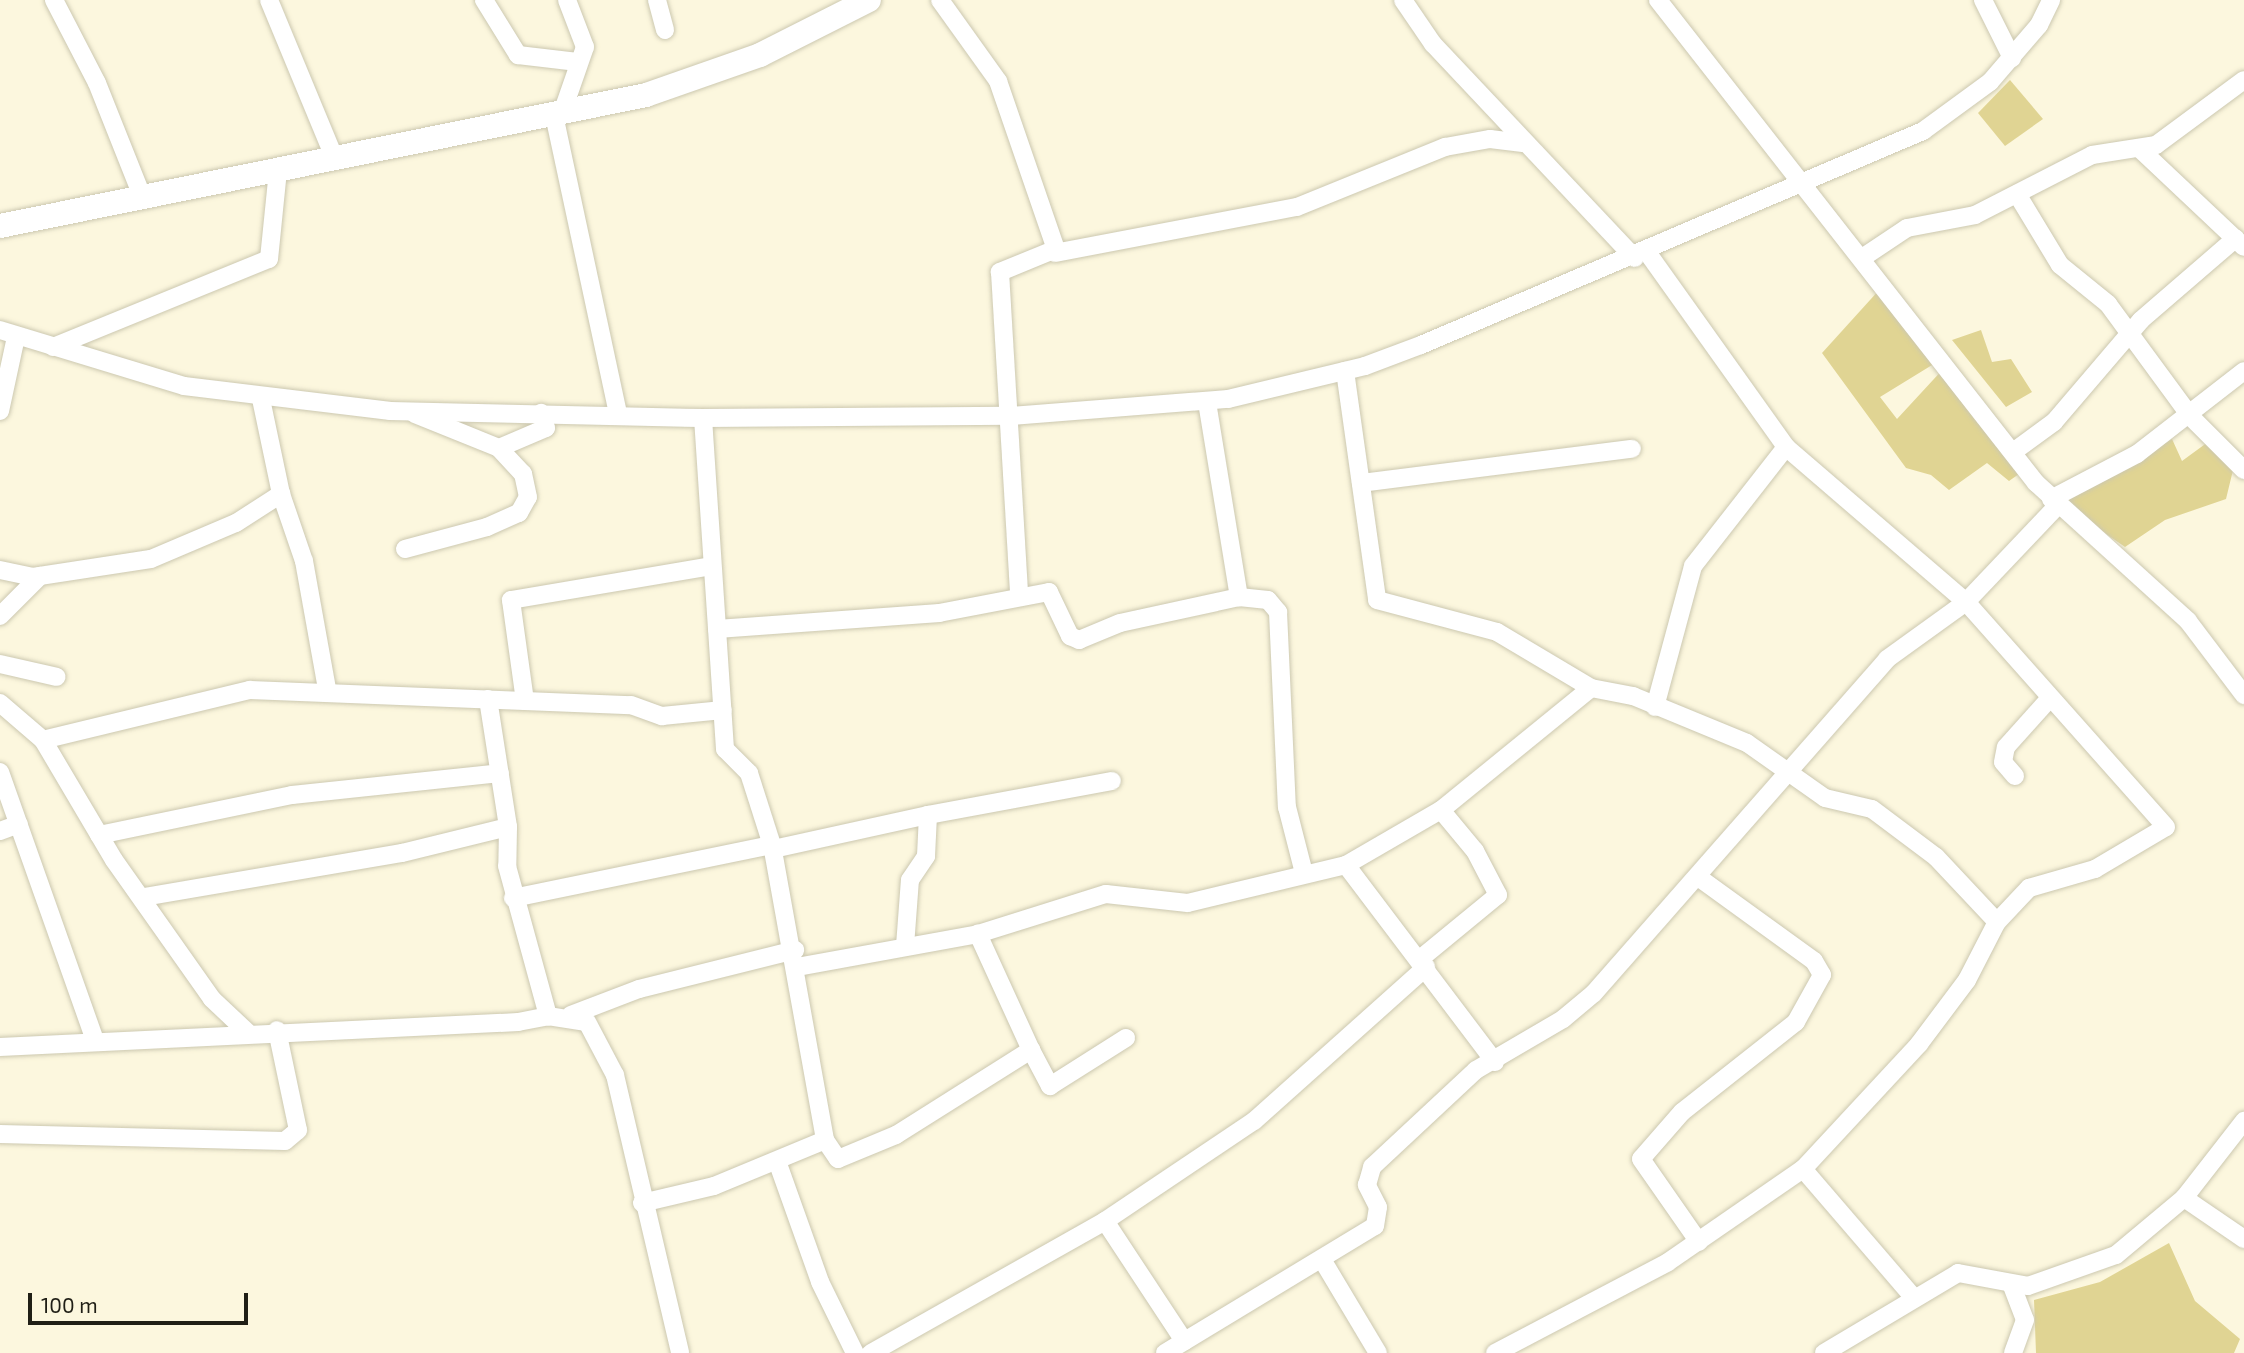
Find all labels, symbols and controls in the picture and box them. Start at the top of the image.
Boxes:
scale bar [32,1280,252,1324]
text: 100 m [41,1292,98,1317]

